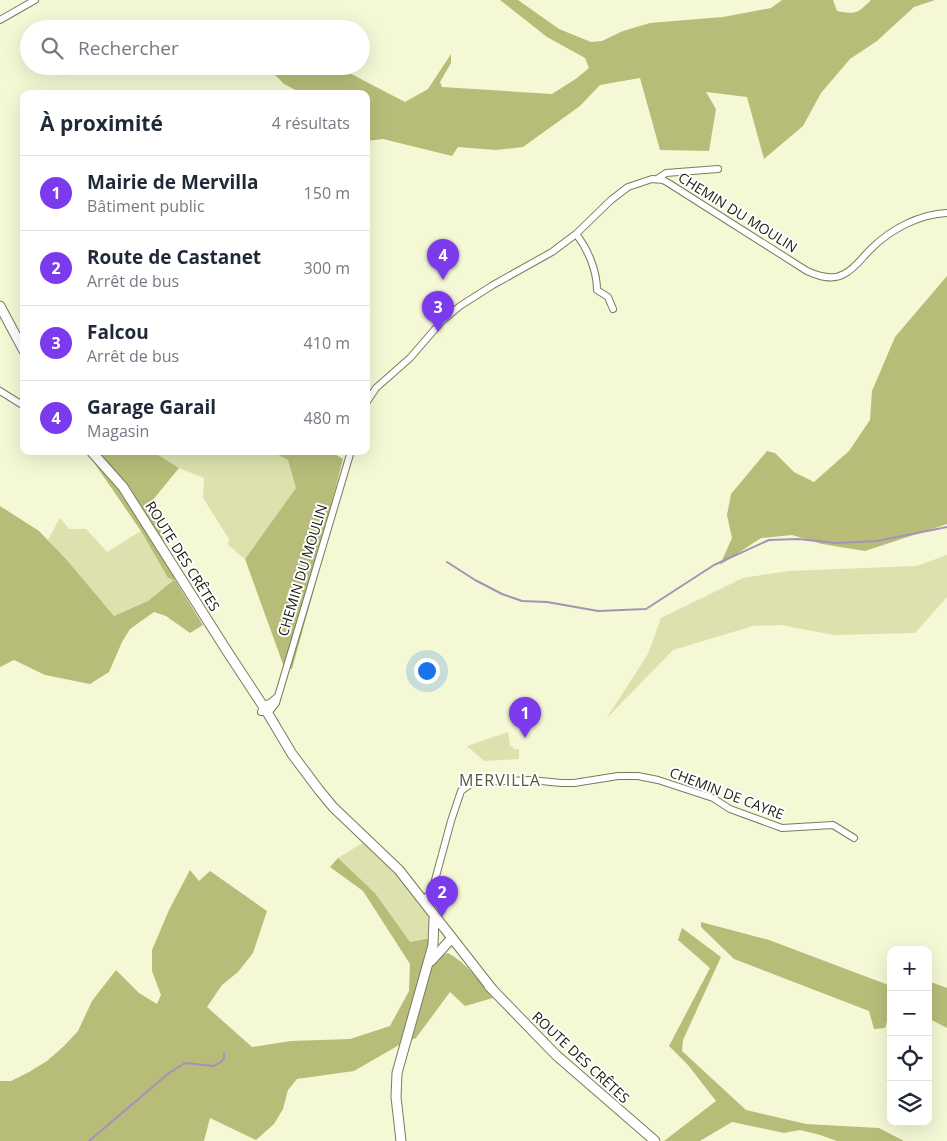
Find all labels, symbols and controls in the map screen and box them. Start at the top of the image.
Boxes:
search box [20,20,370,75]
icon: search [38,34,66,62]
text: Rechercher [78,35,179,61]
text: À proximité [40,109,163,137]
text: 4 résultats [272,112,350,134]
street label: CHEMIN DU MOULIN [675,168,801,256]
text: Mairie de Mervilla [87,169,258,195]
text: 1 [51,182,61,204]
text: 150 m [304,182,350,204]
text: Bâtiment public [87,195,205,217]
pin: 4 [427,239,459,280]
text: Route de Castanet [87,244,261,270]
text: 2 [51,257,61,279]
text: 300 m [304,257,350,279]
text: Arrêt de bus [87,270,179,292]
pin: 3 [422,291,454,332]
text: Falcou [87,319,149,345]
text: 3 [51,332,61,354]
text: 410 m [304,332,350,354]
text: Arrêt de bus [87,345,179,367]
text: Garage Garail [87,394,216,420]
text: 4 [51,407,61,429]
text: 480 m [304,407,350,429]
text: Magasin [87,420,149,442]
street label: ROUTE DES CRÊTES [141,497,225,615]
street label: CHEMIN DU MOULIN [273,502,331,638]
your location [414,658,440,684]
pin: 1 [509,697,541,738]
street label: CHEMIN DE CAYRE [667,762,787,824]
district label: MERVILLA [459,769,541,791]
pin: 2 [426,876,458,917]
map controls [887,946,932,1126]
button: + [887,946,932,991]
button: − [887,991,932,1036]
street label: ROUTE DES CRÊTES [528,1007,634,1107]
button: locate [887,1036,932,1081]
button: layers [887,1081,932,1126]

